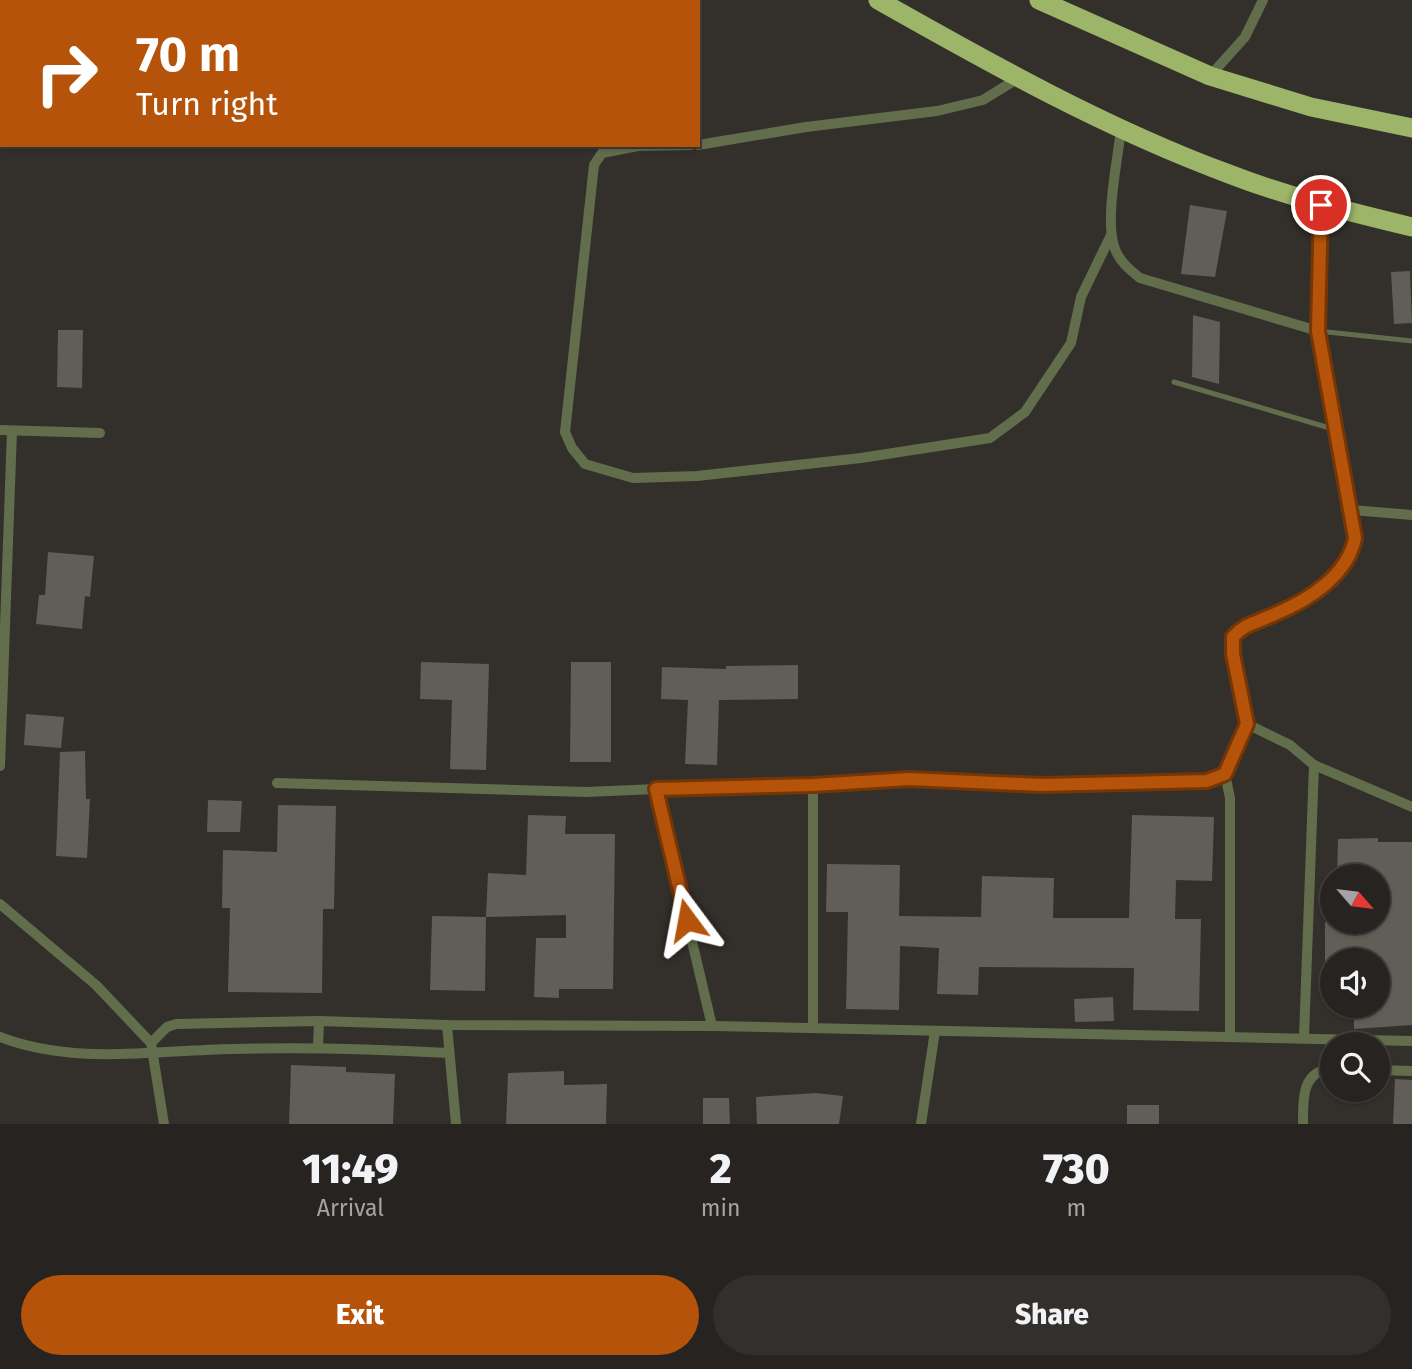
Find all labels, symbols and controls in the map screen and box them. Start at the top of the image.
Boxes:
text: 70 m [136,25,240,84]
icon: right [21,28,112,119]
text: Turn right [136,85,278,123]
pin [1291,175,1351,235]
icon: arrive [1302,186,1340,224]
north arrow [1320,864,1390,934]
map controls [1320,864,1390,1102]
position arrow [650,883,724,957]
button: sound [1320,948,1390,1018]
button: search [1320,1032,1390,1102]
text: 11:49 [302,1144,398,1194]
text: 2 [710,1144,732,1194]
text: 730 [1043,1144,1110,1194]
text: Arrival [317,1194,384,1222]
text: min [701,1194,741,1222]
text: m [1066,1194,1086,1222]
button: Exit [21,1275,699,1355]
button: Share [713,1275,1391,1355]

